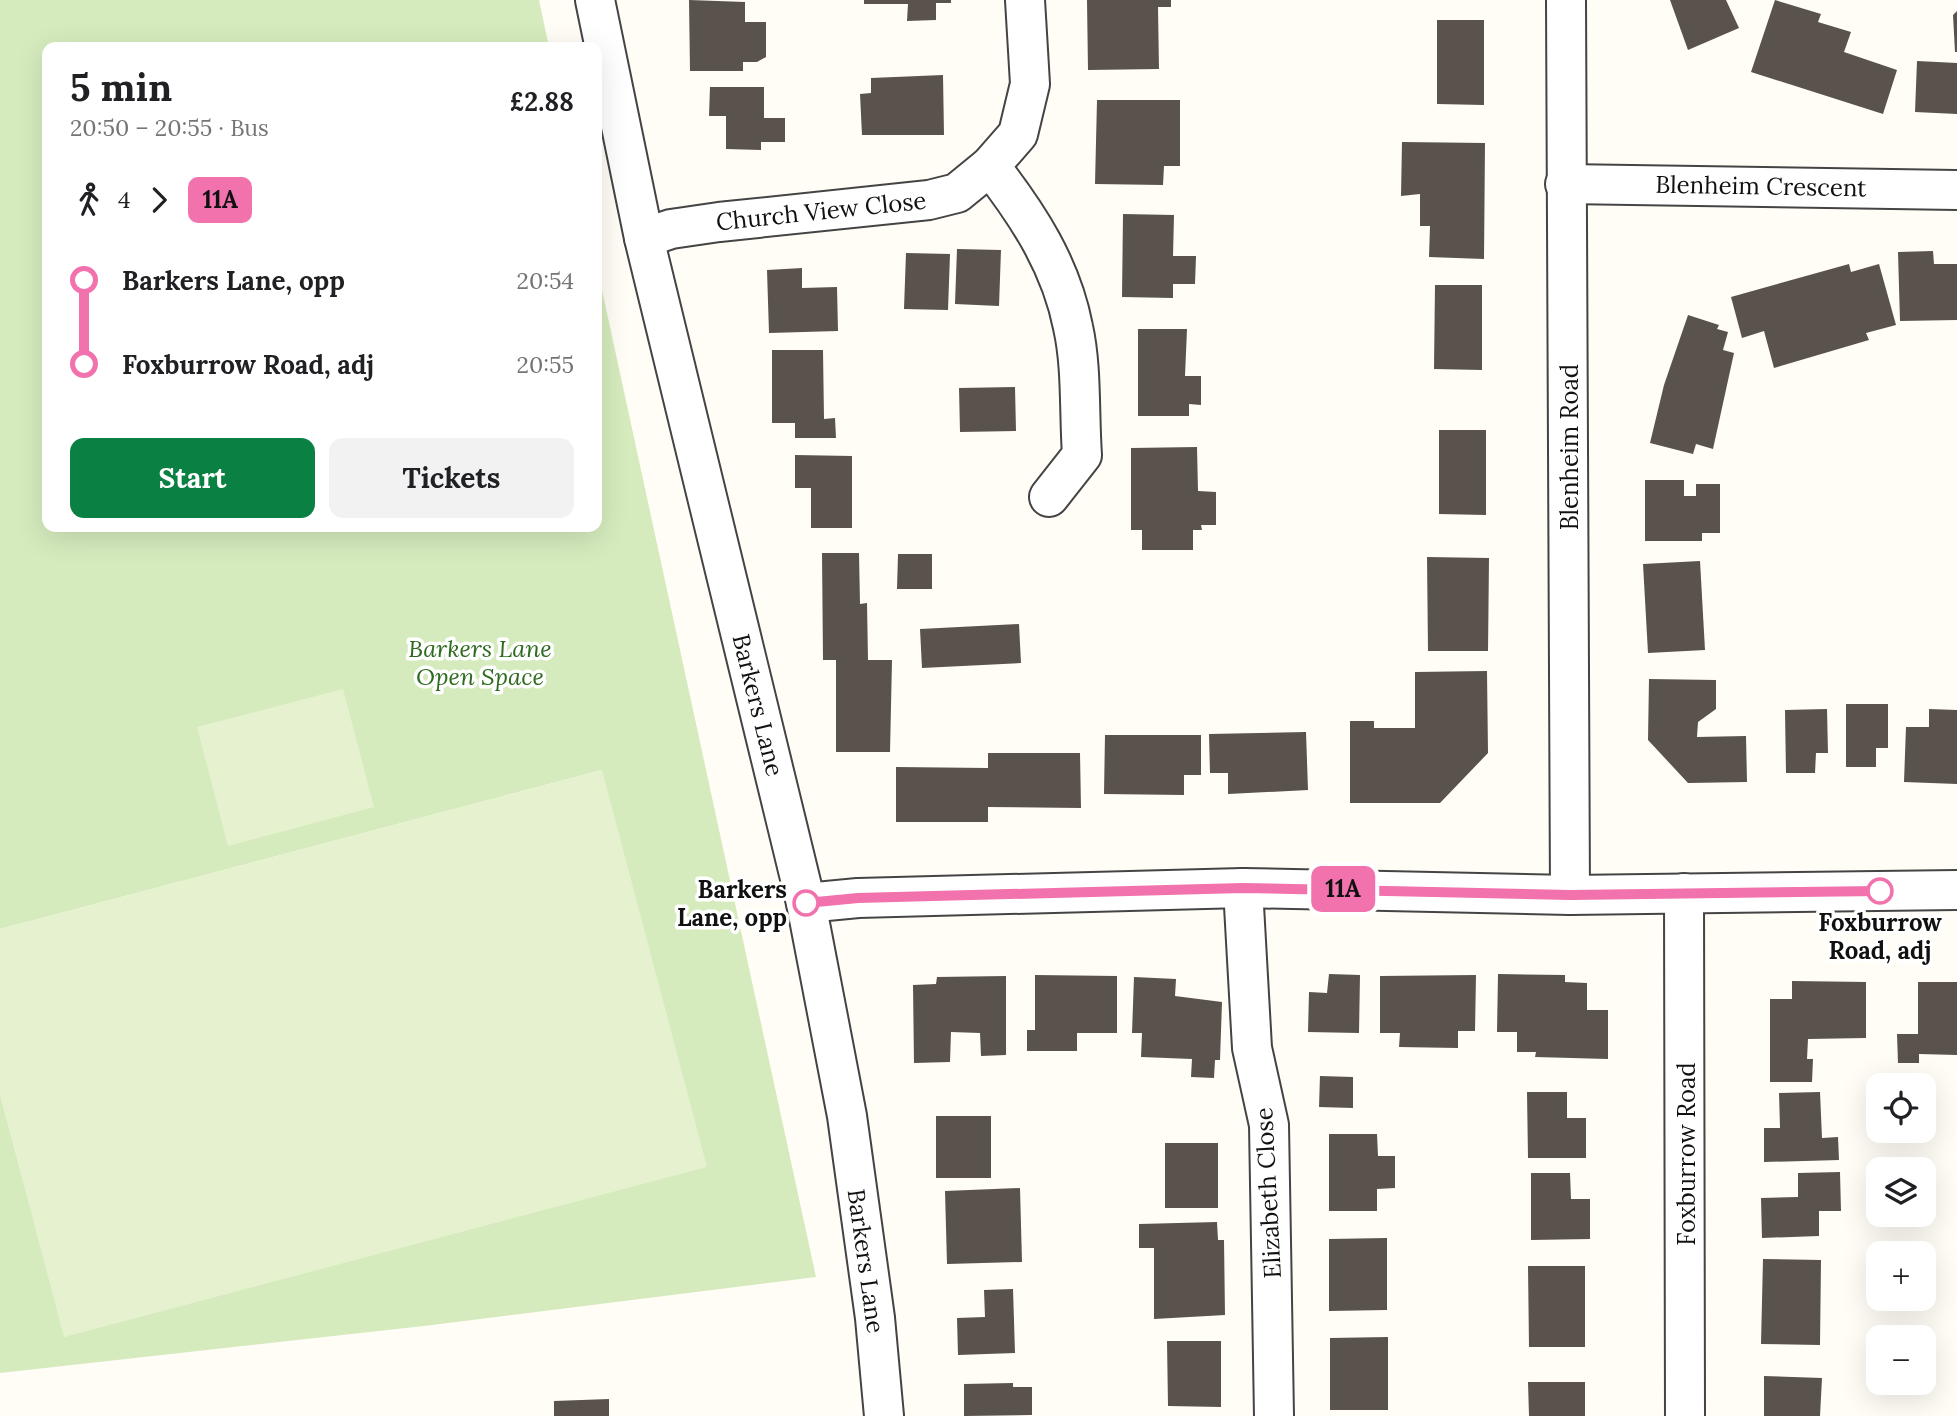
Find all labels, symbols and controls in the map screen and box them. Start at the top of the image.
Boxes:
text: 5 min [70,63,172,111]
text: £2.88 [509,85,574,118]
text: 20:50 – 20:55 · Bus [70,113,269,142]
street label: Blenheim Crescent [1655,169,1868,203]
icon: walk [70,181,108,219]
icon: forward [140,181,178,219]
text: 11A [202,184,238,215]
text: 4 [118,185,130,214]
street label: Church View Close [714,185,928,237]
text: Barkers Lane, opp [122,264,345,297]
text: 20:54 [517,266,574,295]
text: Foxburrow Road, adj [122,348,374,381]
text: 20:55 [517,350,574,379]
street label: Blenheim Road [1554,364,1585,530]
button: Start [70,438,315,518]
button: Tickets [329,438,574,518]
street label: Barkers Lane [725,631,791,779]
park label: Barkers Lane Open Space [408,633,552,692]
line badge: 11A [1303,866,1383,912]
text: 11A [1325,873,1361,904]
place label: Barkers Lane, opp [677,874,787,933]
marker: Foxburrow Road, adj [1867,878,1893,904]
marker: Barkers Lane, opp [793,890,819,916]
place label: Foxburrow Road, adj [1818,907,1942,966]
street label: Foxburrow Road [1671,1062,1702,1246]
map controls [1866,1073,1936,1395]
button: locate [1866,1073,1936,1143]
street label: Elizabeth Close [1248,1107,1288,1279]
button: layers [1866,1157,1936,1227]
street label: Barkers Lane [841,1187,891,1335]
button: + [1866,1241,1936,1311]
button: − [1866,1325,1936,1395]

